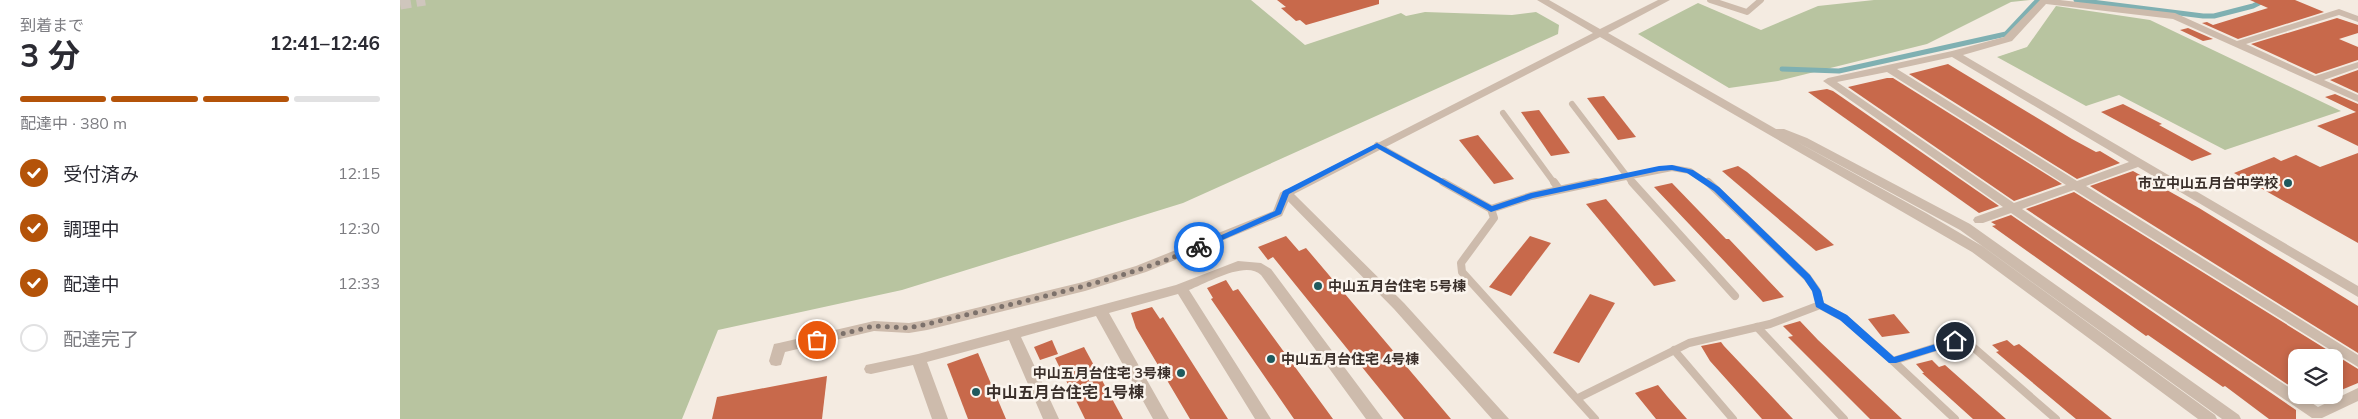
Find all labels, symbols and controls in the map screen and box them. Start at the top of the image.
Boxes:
text: 到着まで [20,15,84,35]
text: 12:41–12:46 [270,31,380,55]
text: 3 分 [20,35,80,75]
text: 配達中 · 380 m [20,113,127,133]
icon: check [20,159,48,187]
text: 受付済み [63,162,139,186]
text: 12:15 [338,163,380,183]
place label: 市立中山五月台中学校 [2138,174,2278,192]
marker: 市立中山五月台中学校 [2282,177,2294,189]
icon: check [20,214,48,242]
text: 調理中 [63,217,120,241]
text: 12:30 [338,218,380,238]
courier [1174,222,1224,272]
icon: bike [1185,233,1213,261]
icon: check [20,269,48,297]
text: 配達中 [63,272,120,296]
text: 12:33 [338,273,380,293]
place label: 中山五月台住宅 5号棟 [1328,277,1466,295]
marker: 中山五月台住宅 5号棟 [1312,280,1324,292]
pin [796,319,838,361]
pin [1934,320,1976,362]
icon: bag [803,326,831,354]
text: 配達完了 [63,327,139,351]
icon: home [1941,327,1969,355]
map controls [2288,349,2343,404]
button: layers [2288,349,2343,404]
place label: 中山五月台住宅 4号棟 [1281,350,1419,368]
marker: 中山五月台住宅 4号棟 [1265,353,1277,365]
place label: 中山五月台住宅 3号棟 [1033,364,1171,382]
marker: 中山五月台住宅 3号棟 [1175,367,1187,379]
place label: 中山五月台住宅 1号棟 [986,382,1144,402]
marker: 中山五月台住宅 1号棟 [970,386,982,398]

